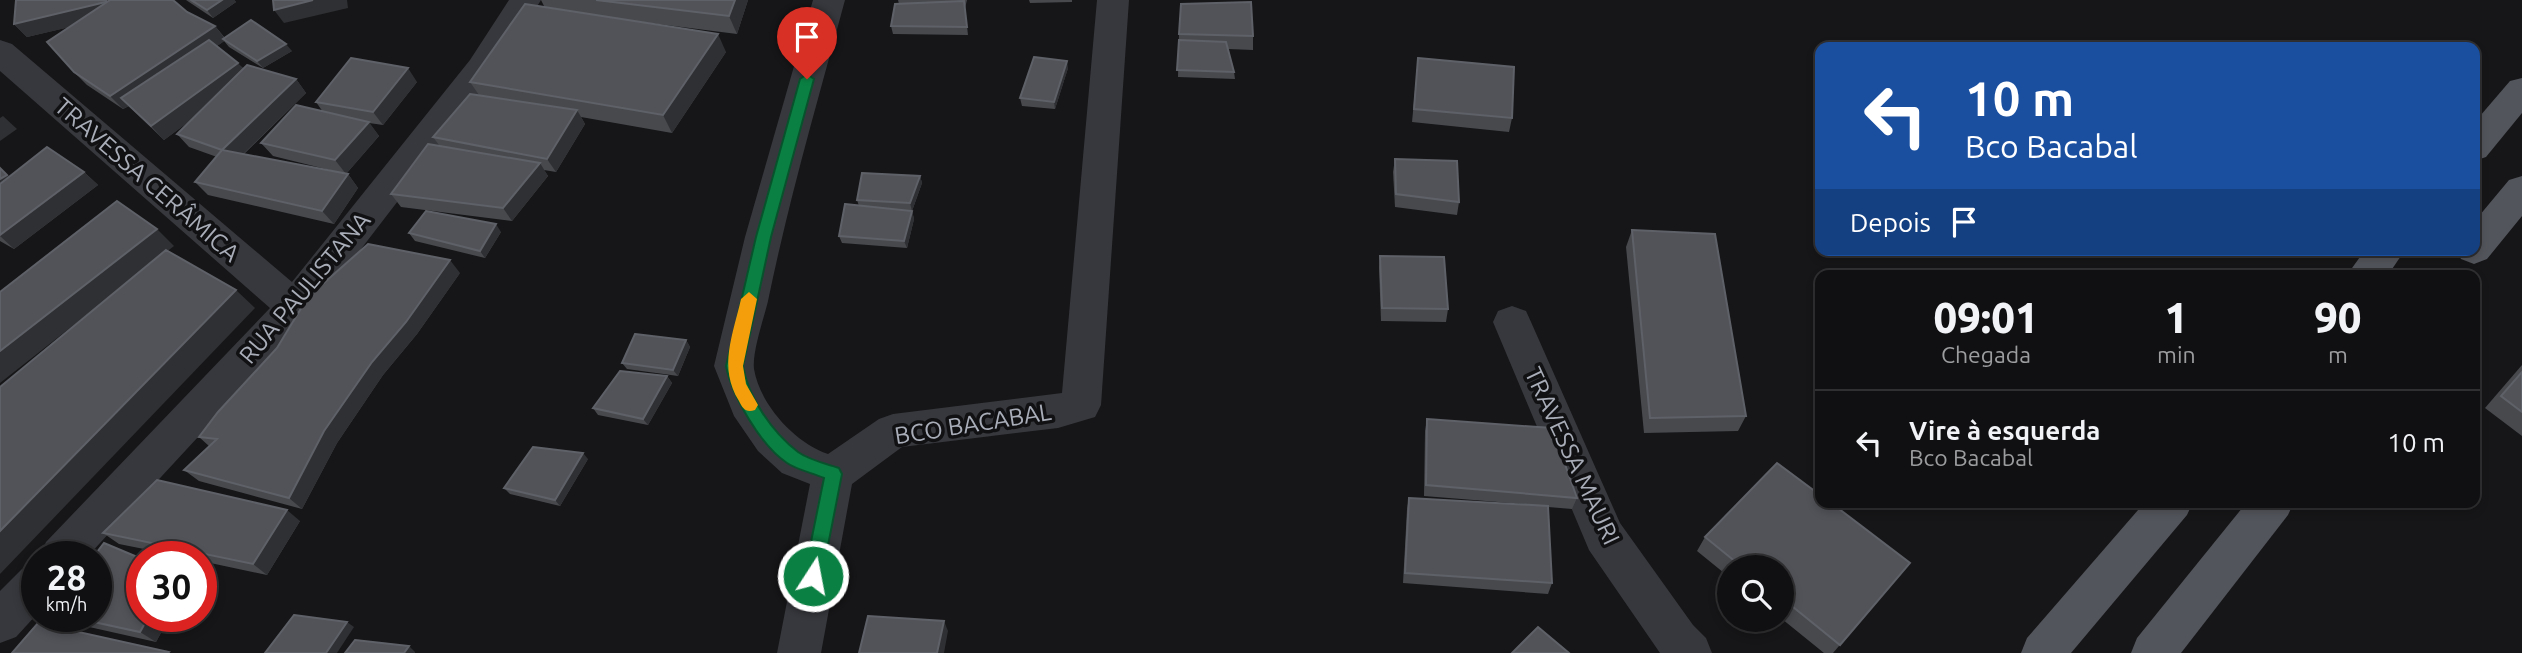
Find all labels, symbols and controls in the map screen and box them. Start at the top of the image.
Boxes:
pin [777,7,837,79]
icon: arrive [788,18,826,56]
icon: left [1850,70,1941,161]
text: 10 m [1965,70,2074,125]
street label: TRAVESSA CERÂMICA [50,91,246,267]
text: Bco Bacabal [1965,128,2138,164]
icon: arrive [1945,203,1983,241]
street label: RUA PAULISTANA [234,206,376,369]
text: Depois [1850,208,1931,237]
text: 09:01 [1933,294,2039,341]
text: 1 [2165,294,2188,341]
text: 90 [2314,294,2362,341]
text: Chegada [1941,342,2031,367]
text: min [2157,342,2196,367]
text: m [2328,342,2348,367]
street label: TRAVESSA MAURI [1520,363,1625,549]
street label: BCO BACABAL [893,398,1053,449]
text: Vire à esquerda [1909,416,2100,445]
icon: left [1850,424,1888,462]
text: 10 m [2387,428,2445,457]
text: Bco Bacabal [1909,445,2033,470]
position arrow [776,539,850,613]
speed limit sign: 30 [126,541,217,632]
map controls [1717,555,1794,632]
button: search [1717,555,1794,632]
text: 28 [47,557,86,597]
text: km/h [46,594,87,614]

